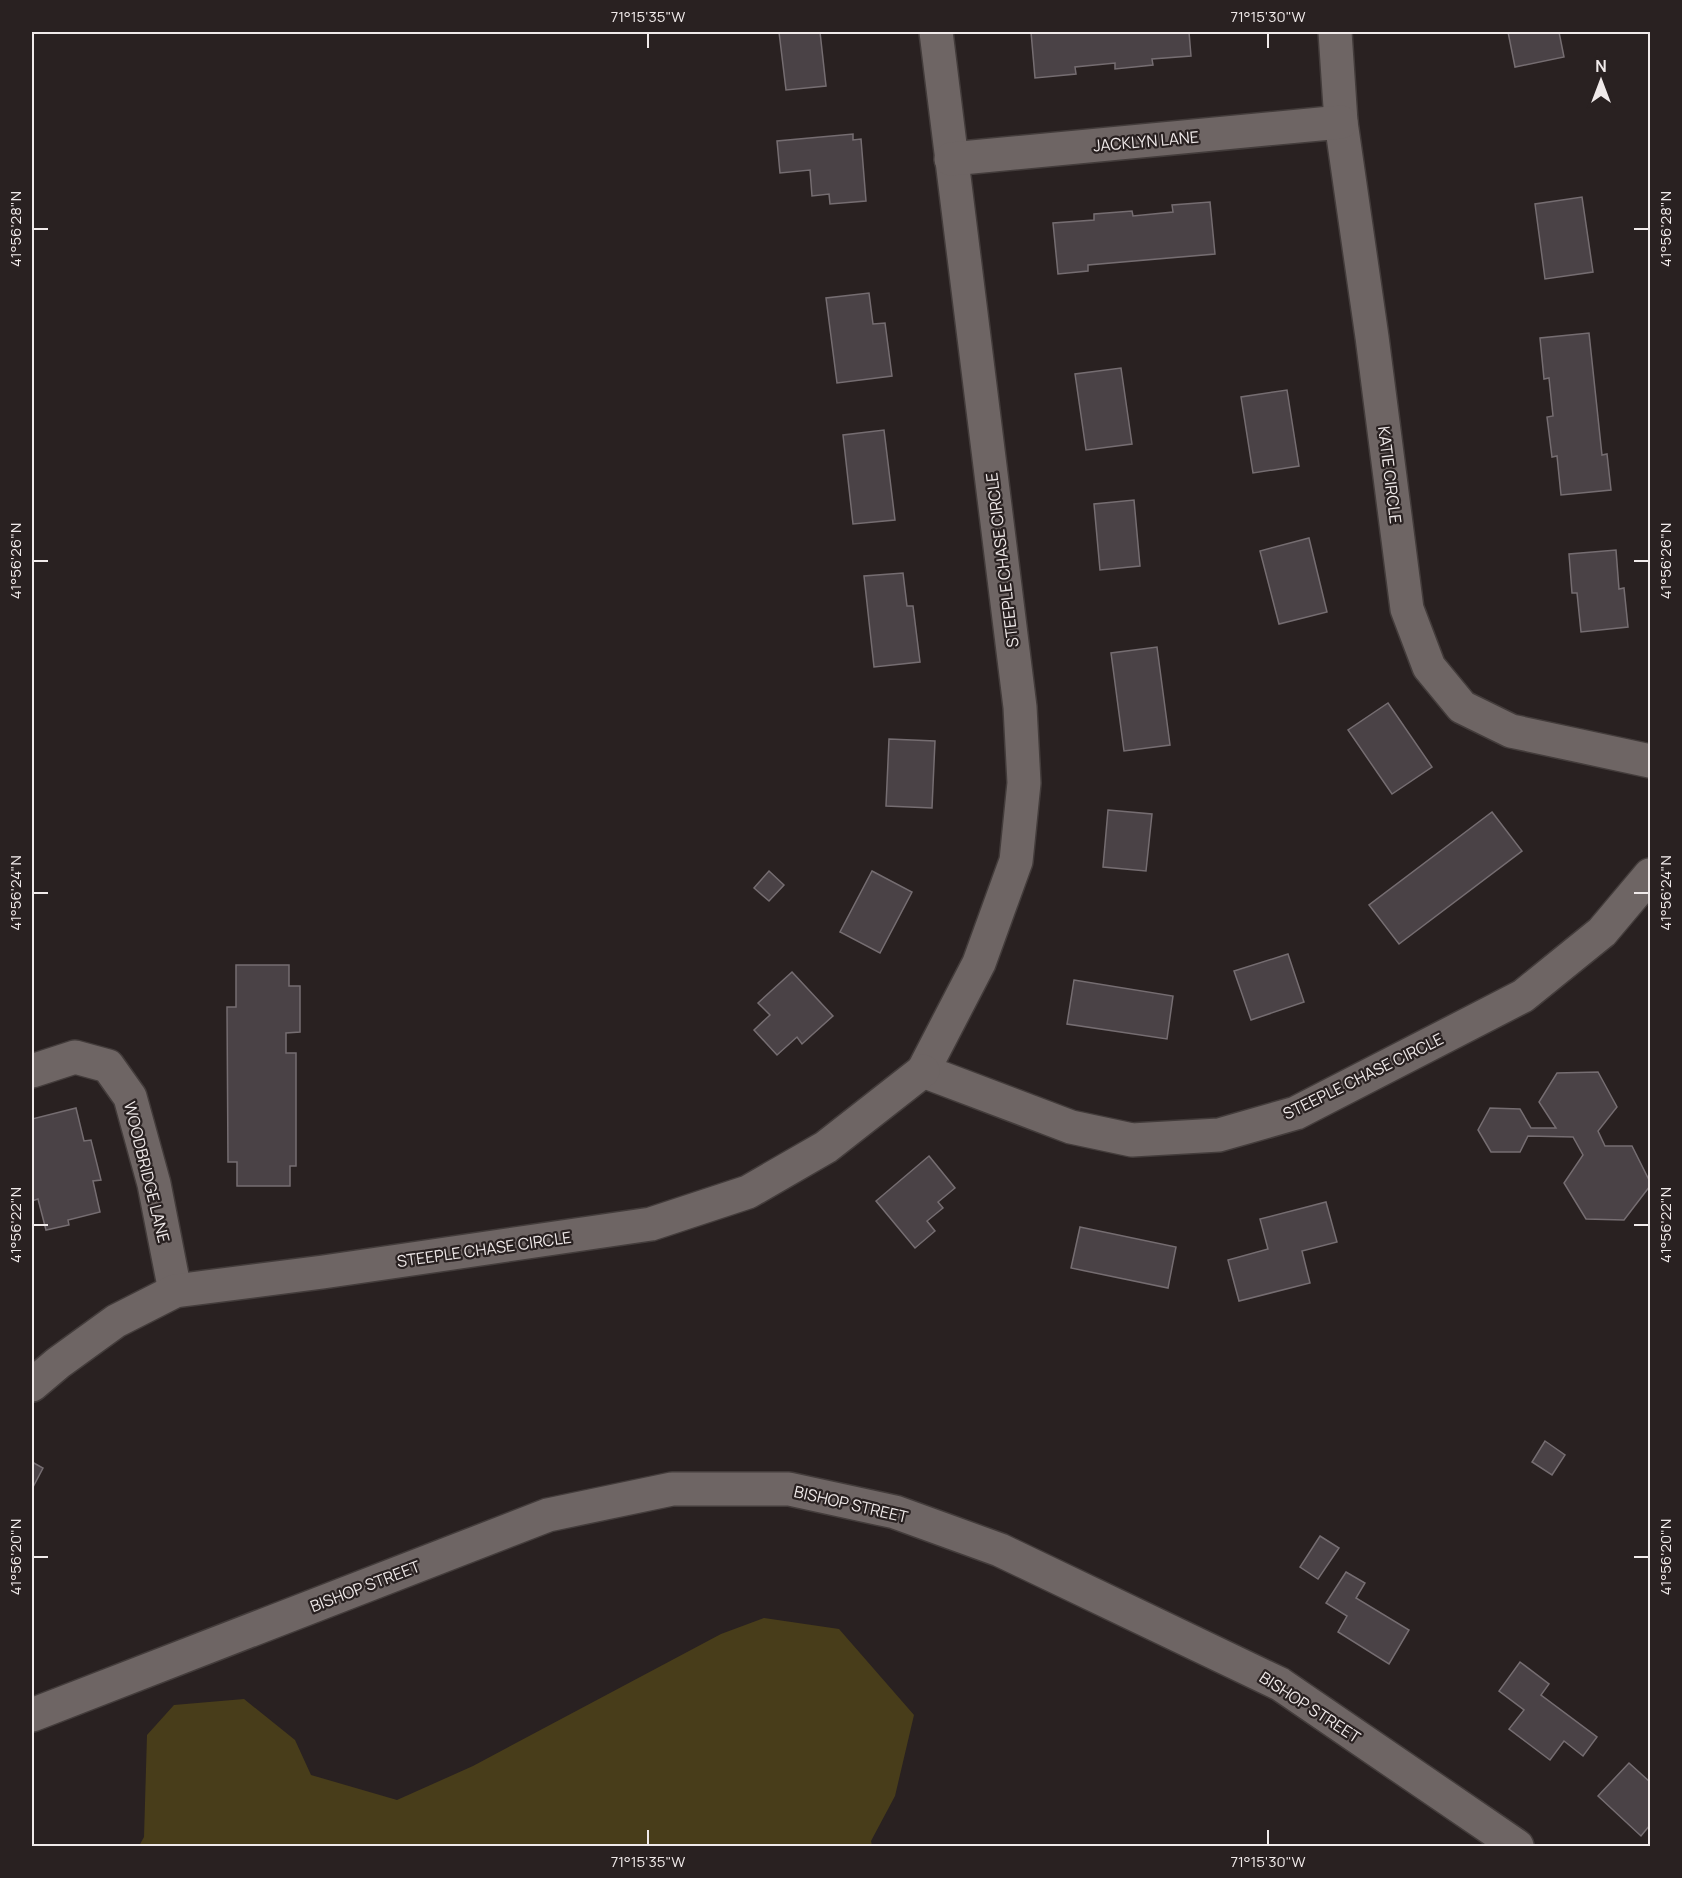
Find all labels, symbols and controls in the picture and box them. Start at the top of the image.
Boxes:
text: 71°15'35"W [611,6,685,27]
text: 71°15'30"W [1230,6,1306,27]
north arrow [1571,51,1631,111]
text: N [1595,55,1607,77]
street label: JACKLYN LANE [1092,125,1200,157]
text: 41°56'28"N [5,191,26,267]
text: 41°56'28"N [1655,191,1676,267]
street label: KATIE CIRCLE [1373,425,1407,525]
street label: STEEPLE CHASE CIRCLE [980,471,1024,649]
text: 41°56'26"N [5,523,26,599]
text: 41°56'26"N [1655,523,1676,599]
text: 41°56'24"N [5,855,26,931]
text: 41°56'24"N [1655,855,1676,931]
street label: STEEPLE CHASE CIRCLE [1279,1028,1447,1124]
street label: WOODBRIDGE LANE [119,1099,175,1245]
text: 41°56'22"N [5,1187,26,1263]
text: 41°56'22"N [1655,1187,1676,1263]
street label: STEEPLE CHASE CIRCLE [395,1226,573,1272]
street label: BISHOP STREET [792,1480,910,1528]
text: 41°56'20"N [5,1519,26,1595]
text: 41°56'20"N [1655,1519,1676,1595]
street label: BISHOP STREET [307,1555,424,1617]
street label: BISHOP STREET [1255,1666,1365,1748]
text: 71°15'35"W [611,1851,685,1872]
text: 71°15'30"W [1230,1851,1306,1872]

